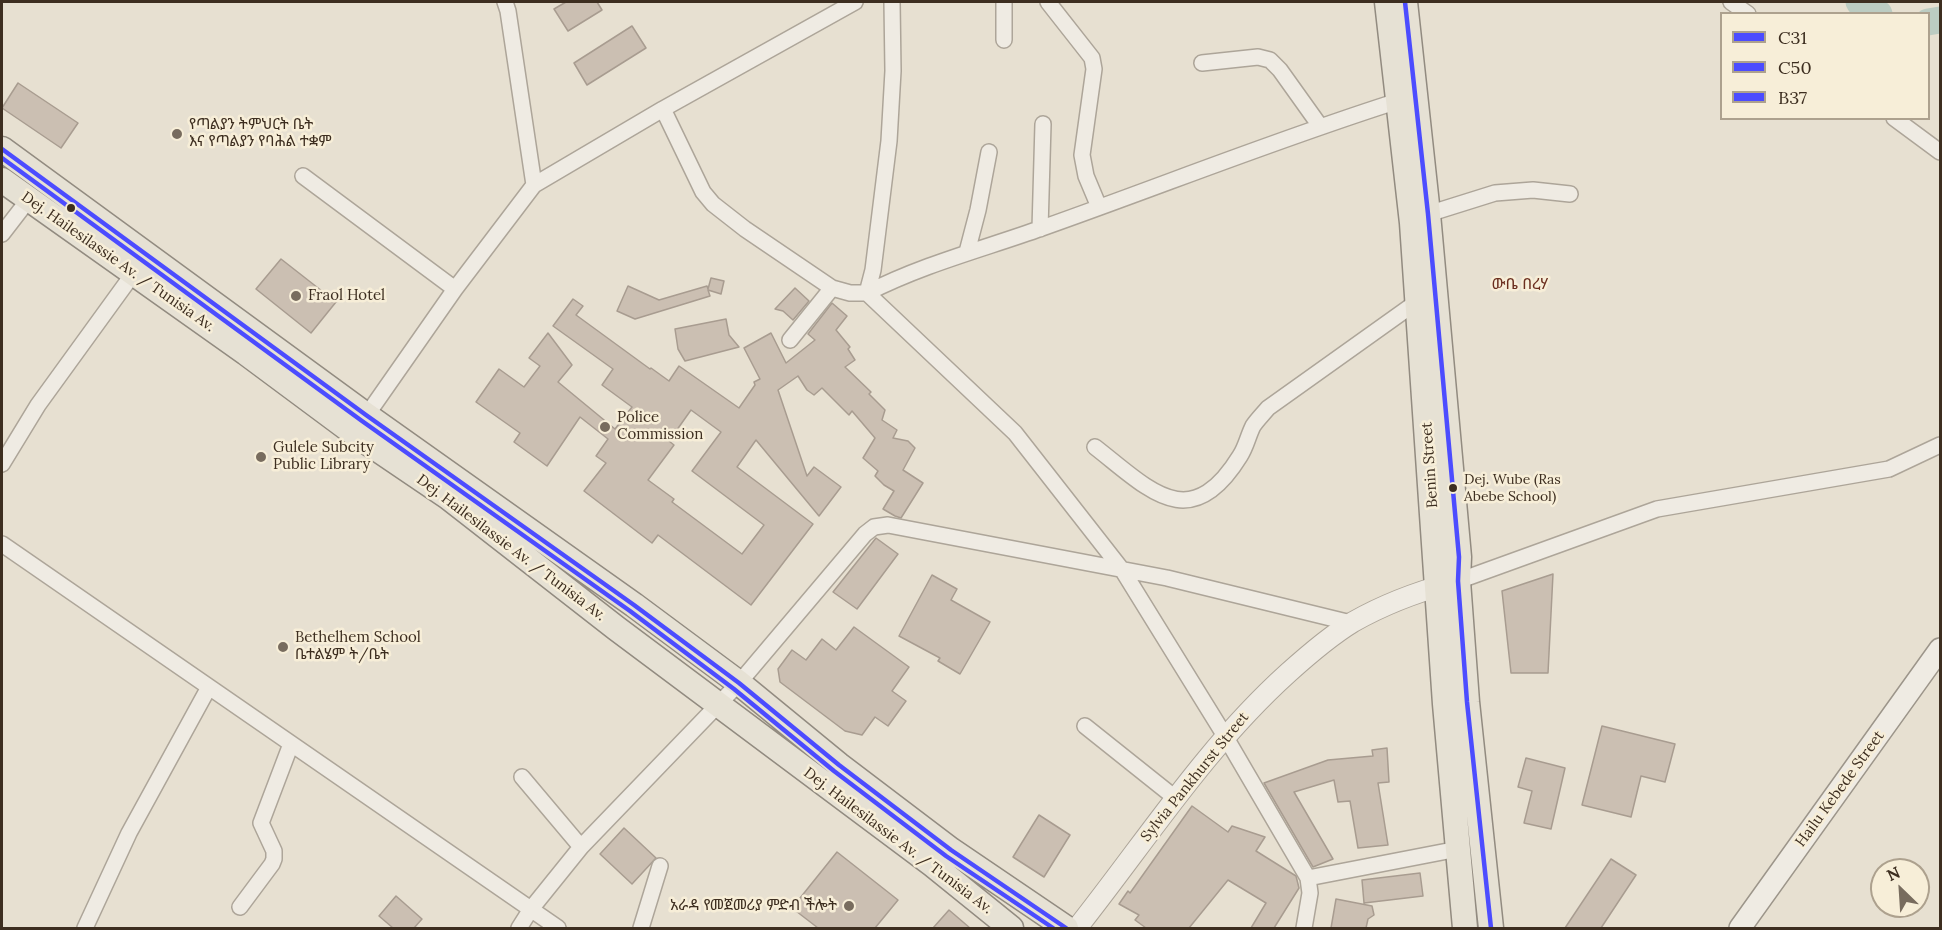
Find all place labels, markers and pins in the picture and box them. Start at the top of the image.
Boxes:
place label: የጣልያን ትምህርት ቤት እና የጣልያን የባሕል ተቋም [189,116,332,151]
marker: የጣልያን ትምህርት ቤት እና የጣልያን የባሕል ተቋም [170,127,184,141]
unlabelled marker [65,202,77,214]
place label: Fraol Hotel [308,287,385,305]
marker: Fraol Hotel [289,289,303,303]
place label: Police Commission [617,409,703,444]
marker: Police Commission [598,420,612,434]
place label: Gulele Subcity Public Library [273,439,374,474]
marker: Gulele Subcity Public Library [254,450,268,464]
place label: Dej. Wube (Ras Abebe School) [1464,472,1561,504]
marker: Dej. Wube (Ras Abebe School) [1447,482,1459,494]
place label: Bethelhem School ቤተልሄም ት/ቤት [295,629,421,664]
marker: Bethelhem School ቤተልሄም ት/ቤት [276,640,290,654]
place label: አራዳ የመጀመሪያ ምድብ ችሎት [670,897,837,915]
marker: አራዳ የመጀመሪያ ምድብ ችሎት [842,899,856,913]

